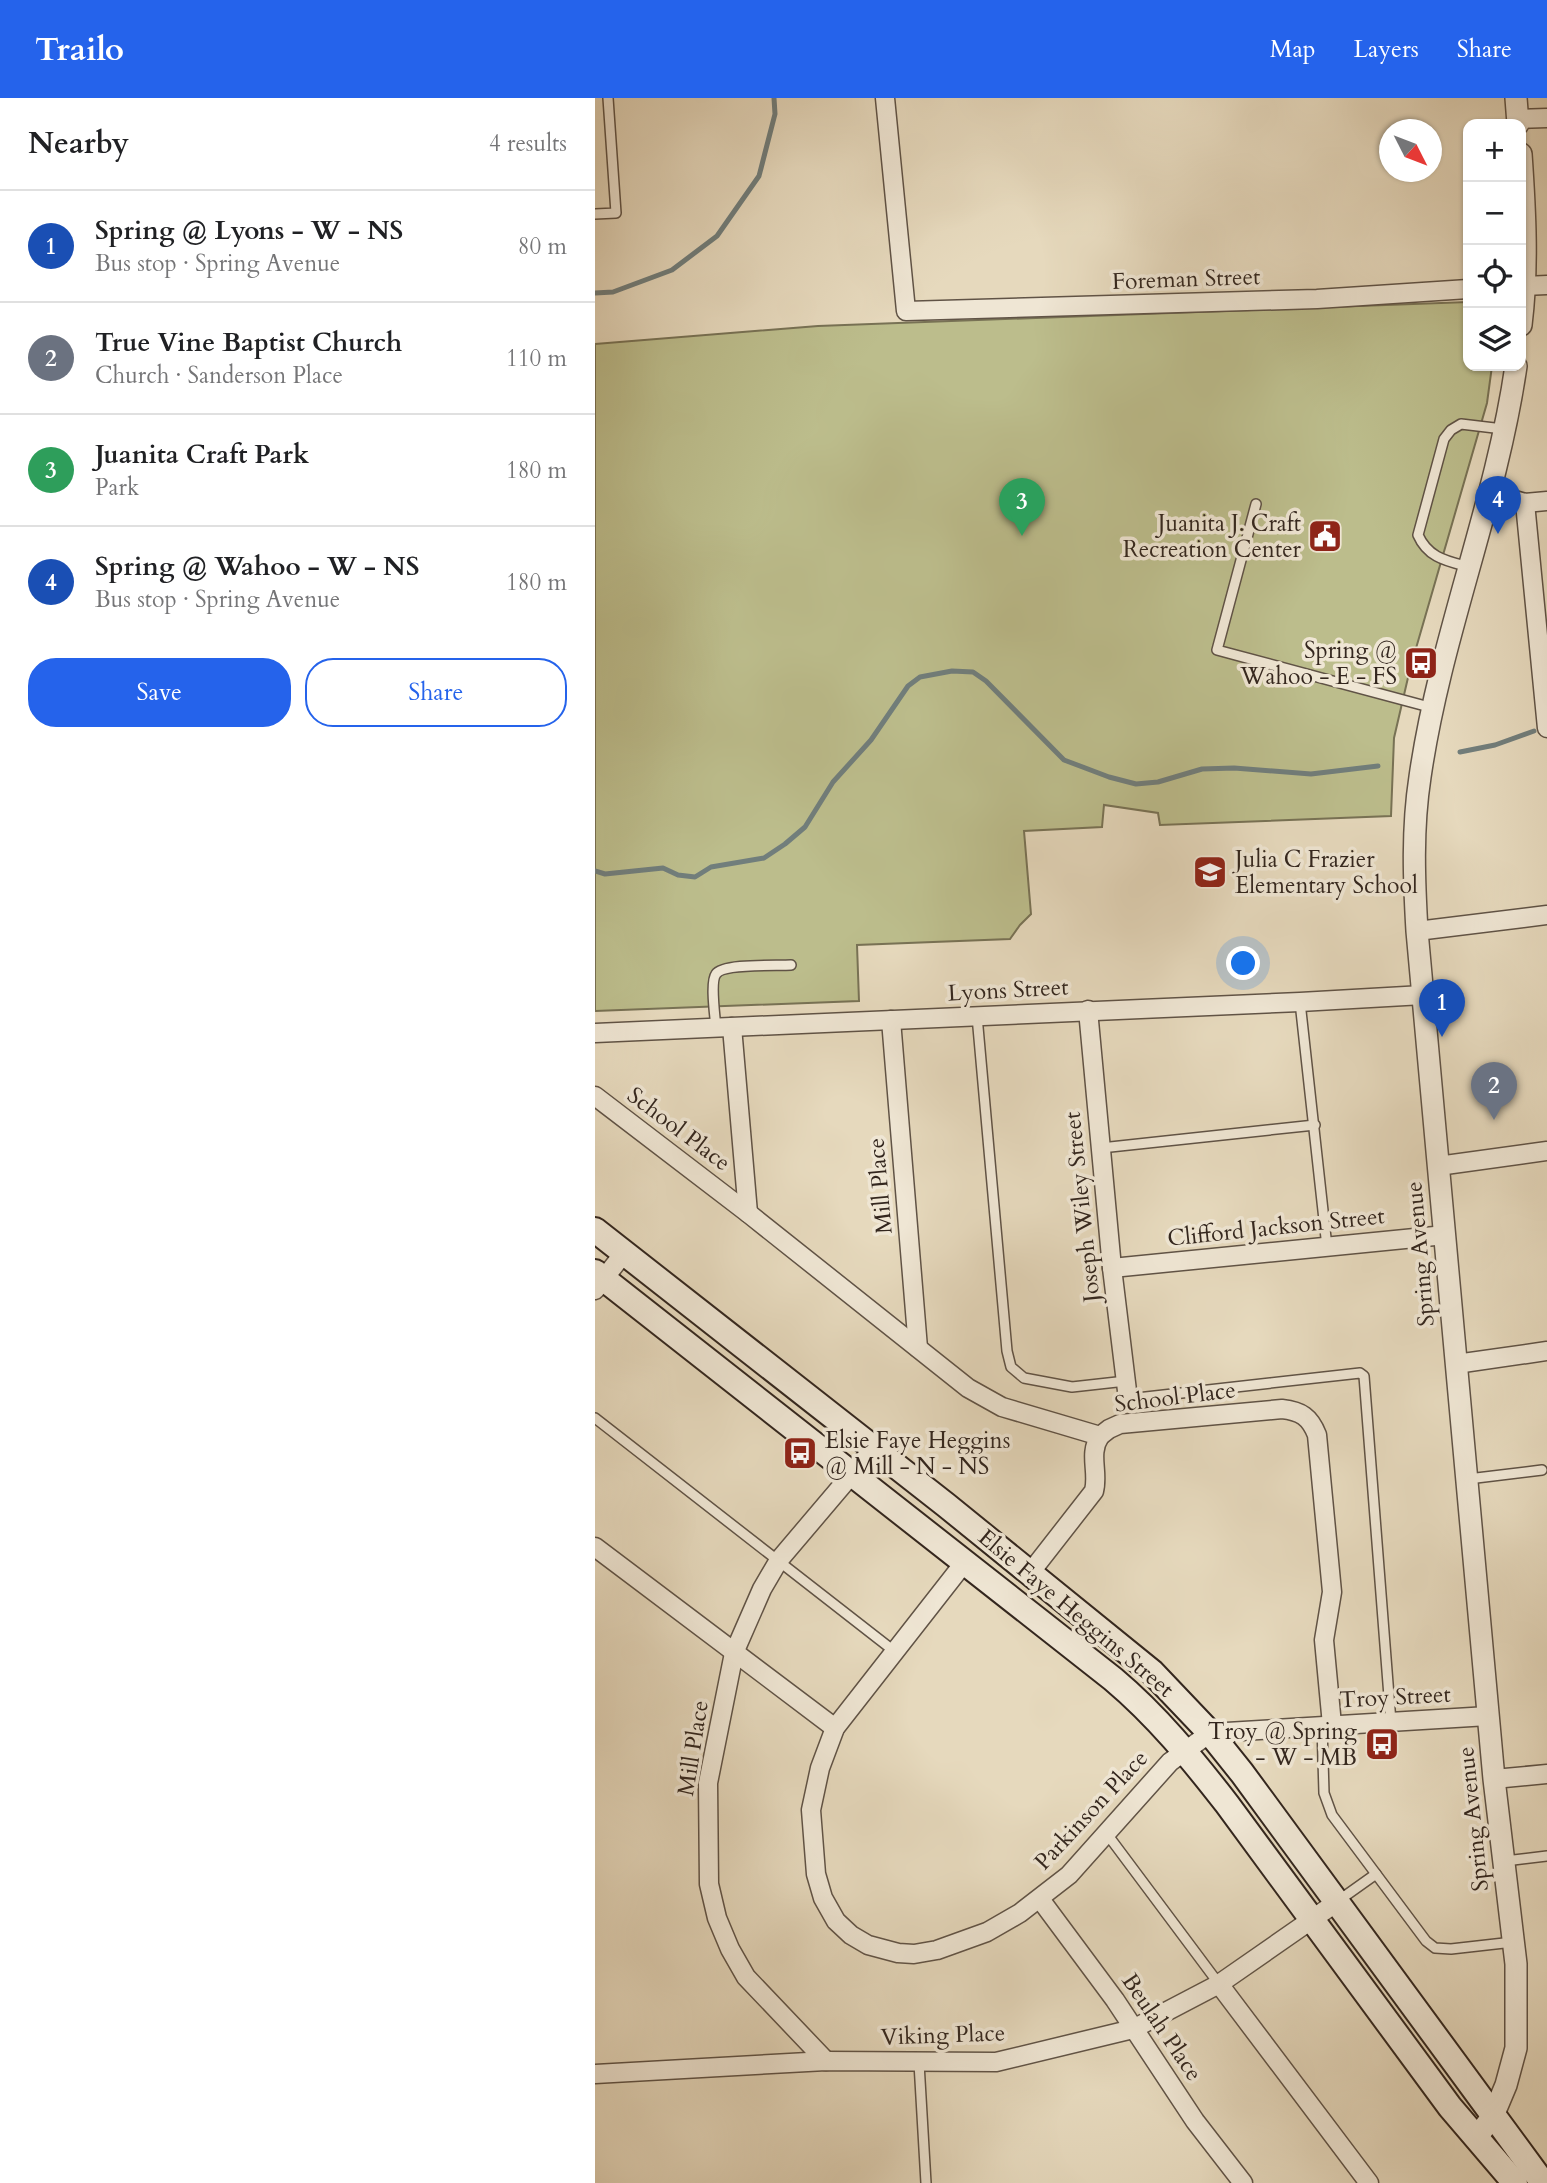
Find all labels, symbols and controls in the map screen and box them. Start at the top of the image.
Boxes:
text: Trailo [35,27,124,72]
text: Map [1270,33,1316,66]
text: Layers [1354,33,1419,66]
text: Share [1457,33,1512,66]
north arrow [1379,119,1442,182]
map controls [1463,119,1526,371]
button: + [1463,119,1526,182]
text: Nearby [28,123,129,164]
text: 4 results [489,128,567,159]
button: − [1463,182,1526,245]
text: Spring @ Lyons - W - NS [95,213,403,248]
text: 1 [45,231,57,262]
text: 80 m [518,231,567,262]
button: locate [1463,245,1526,308]
text: Bus stop · Spring Avenue [95,248,340,279]
street label: Foreman Street [1111,261,1261,297]
button: layers [1463,308,1526,371]
text: True Vine Baptist Church [95,325,402,360]
text: 2 [45,343,57,374]
text: 110 m [506,343,567,374]
text: Church · Sanderson Place [95,360,343,391]
text: Juanita Craft Park [95,437,309,472]
text: 3 [45,455,57,486]
text: 180 m [506,455,567,486]
text: Park [95,472,139,503]
pin: 4 [1475,476,1521,534]
pin: 3 [999,478,1045,536]
place label: Juanita J. Craft Recreation Center [1123,508,1302,565]
public building icon: Juanita J. Craft Recreation Center [1306,517,1344,555]
text: Spring @ Wahoo - W - NS [95,549,419,584]
text: 4 [45,567,57,598]
text: 180 m [506,567,567,598]
text: Bus stop · Spring Avenue [95,584,340,615]
place label: Spring @ Wahoo - E - FS [1239,635,1397,692]
bus stop icon: Spring @ Wahoo - E - FS [1402,644,1440,682]
button: Save [28,658,291,727]
button: Share [305,658,567,727]
place label: Julia C Frazier Elementary School [1232,844,1418,901]
school or university icon: Julia C Frazier Elementary School [1191,853,1229,891]
your location [1226,946,1260,980]
street label: Lyons Street [947,971,1069,1009]
pin: 1 [1419,979,1465,1037]
pin: 2 [1471,1062,1517,1120]
street label: School Place [621,1080,737,1178]
street label: Joseph Wiley Street [1057,1110,1108,1307]
street label: Mill Place [860,1137,900,1235]
street label: Spring Avenue [1398,1180,1442,1328]
street label: Clifford Jackson Street [1166,1200,1386,1254]
street label: School Place [1113,1374,1237,1420]
place label: Elsie Faye Heggins @ Mill - N - NS [825,1425,1010,1482]
bus stop icon: Elsie Faye Heggins @ Mill - N - NS [781,1434,819,1472]
street label: Elsie Faye Heggins Street [971,1522,1181,1704]
street label: Troy Street [1339,1679,1451,1715]
street label: Mill Place [670,1698,716,1798]
place label: Troy @ Spring - W - MB [1208,1716,1357,1773]
bus stop icon: Troy @ Spring - W - MB [1363,1725,1401,1763]
street label: Parkinson Place [1027,1743,1155,1877]
street label: Spring Avenue [1450,1745,1496,1893]
street label: Beulah Place [1115,1967,1209,2087]
street label: Viking Place [880,2017,1006,2053]

